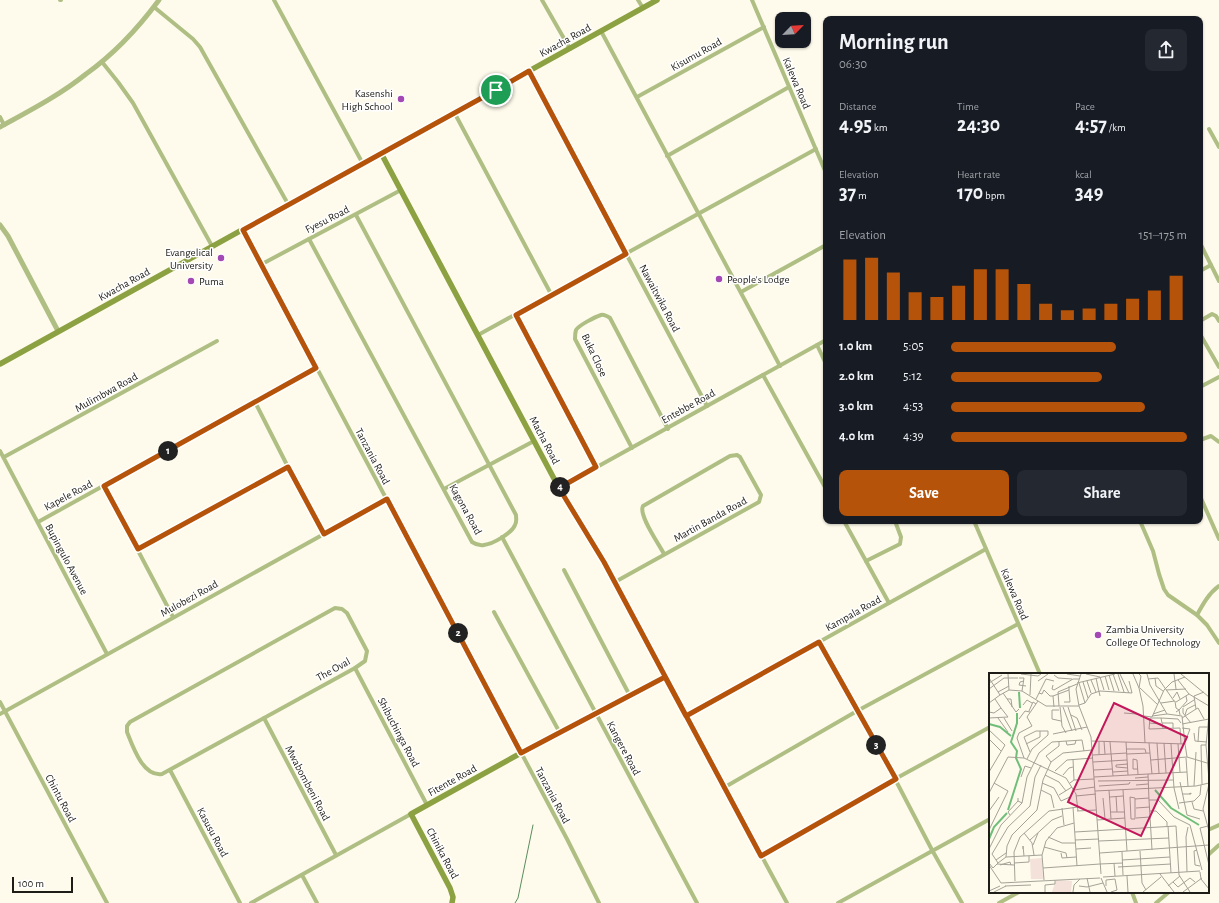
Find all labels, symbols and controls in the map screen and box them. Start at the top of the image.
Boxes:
north arrow [775,12,811,48]
map controls [775,12,811,48]
street label: Kwacha Road [538,22,593,59]
button: share [1145,29,1187,71]
text: Morning run [839,31,949,53]
street label: Kisumu Road [669,36,724,73]
street label: Kalewa Road [781,56,812,111]
text: 06:30 [839,58,867,71]
pin [479,73,513,107]
icon: arrive [485,79,507,101]
place label: Kasenshi High School [341,88,393,112]
marker: Kasenshi High School [396,94,406,104]
text: Distance [839,101,876,112]
text: Time [957,101,979,112]
text: Pace [1075,101,1095,112]
text: 4.95 [839,115,872,135]
text: 24:30 [957,115,1000,135]
text: 4:57 [1075,115,1107,135]
text: km [872,122,888,133]
text: /km [1107,122,1126,133]
text: Elevation [839,169,879,180]
text: Heart rate [957,169,1000,180]
text: kcal [1075,169,1092,180]
text: 37 [839,183,856,203]
text: 170 [957,183,983,203]
text: 349 [1075,183,1103,203]
text: m [856,190,867,201]
text: bpm [983,190,1005,201]
street label: Fyesu Road [304,204,351,235]
text: Elevation [839,229,886,242]
text: 151–175 m [1139,229,1187,242]
place label: Evangelical University [165,247,213,271]
marker: Evangelical University [216,253,226,263]
street label: Nawaitwika Road [637,263,682,334]
street label: Kwacha Road [97,266,152,303]
marker: People's Lodge [714,274,724,284]
place label: People's Lodge [727,274,790,285]
marker: Puma [186,276,196,286]
place label: Puma [199,276,224,287]
street label: Buka Close [580,332,609,378]
text: 1.0 km [839,340,872,353]
text: 5:05 [903,340,924,353]
text: 2.0 km [839,370,874,383]
text: 5:12 [903,370,922,383]
street label: Mulimbwa Road [73,371,140,414]
street label: Entebbe Road [660,387,717,426]
text: 3.0 km [839,400,873,413]
text: 4:53 [903,400,923,413]
street label: Macha Road [527,415,562,466]
street label: Tanzania Road [353,426,392,486]
text: 4.0 km [839,430,874,443]
text: 4:39 [903,430,924,443]
pin: 1 [158,441,178,461]
text: 1 [166,445,170,456]
button: Save [839,470,1009,516]
button: Share [1017,470,1187,516]
pin: 4 [550,477,570,497]
street label: Kapele Road [42,478,95,513]
text: 4 [557,481,563,492]
street label: Kagona Road [447,482,484,537]
street label: Martin Banda Road [672,495,749,544]
street label: Bupingulo Avenue [43,522,90,596]
street label: Kalewa Road [999,567,1030,622]
street label: Mulobezi Road [159,578,220,619]
street label: Kampala Road [824,593,883,633]
pin: 2 [448,623,468,643]
place label: Zambia University College Of Technology [1106,624,1201,648]
text: 2 [455,627,461,638]
marker: Zambia University College Of Technology [1093,630,1103,640]
street label: The Oval [314,656,352,683]
inset map [989,673,1209,893]
street label: Shibuchinga Road [376,696,422,769]
street label: Kangere Road [605,719,642,777]
pin: 3 [866,735,886,755]
text: 3 [874,739,878,750]
street label: Mwabombeni Road [283,744,332,823]
street label: Fitente Road [426,762,479,798]
street label: Tanzania Road [533,765,572,825]
street label: Chintu Road [43,772,78,824]
street label: Kasusu Road [195,806,230,859]
street label: Chinika Road [425,826,461,881]
scale bar [12,875,73,894]
text: 100 m [18,878,44,889]

